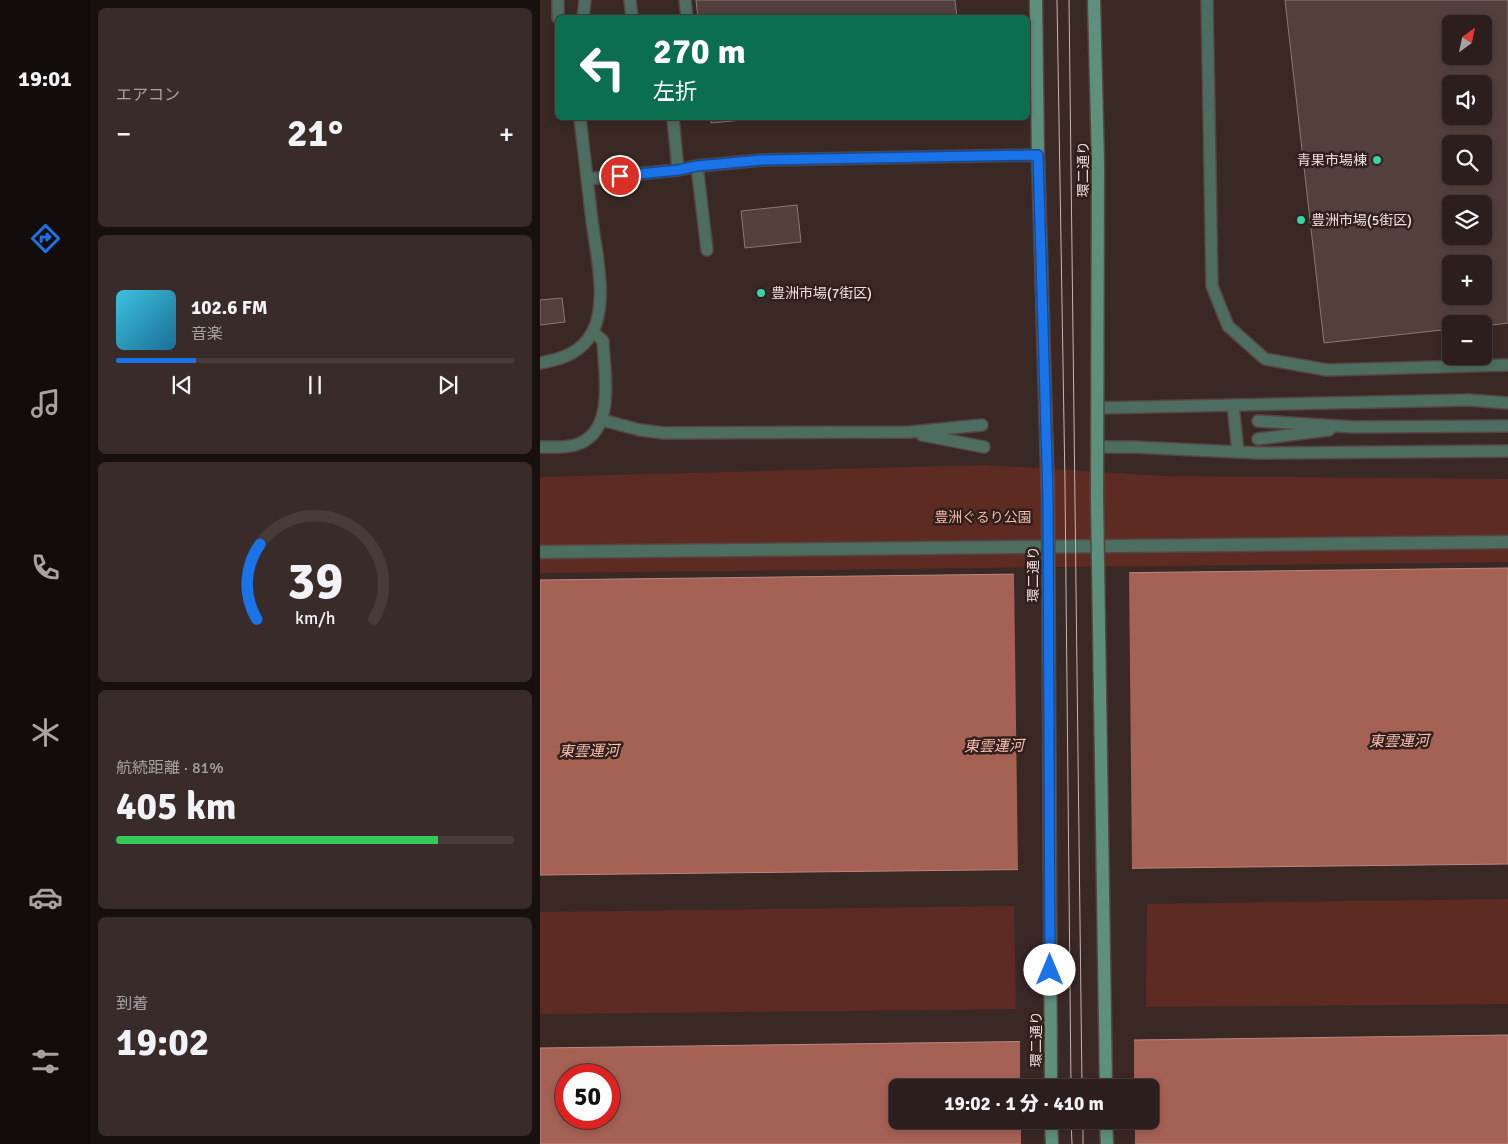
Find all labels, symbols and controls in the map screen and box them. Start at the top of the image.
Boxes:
north arrow [1442,15,1492,65]
map controls [1442,15,1492,365]
text: 270 m [653,30,746,73]
icon: left [570,35,635,100]
text: 19:01 [18,65,72,92]
button: sound [1442,75,1492,125]
text: 左折 [653,78,697,105]
text: エアコン [116,85,180,105]
text: 21° [287,110,343,157]
text: − [116,117,131,151]
text: + [499,117,514,151]
button: search [1442,135,1492,185]
street label: 環二通り [1075,141,1092,197]
place label: 青果市場棟 [1297,152,1367,169]
marker: 青果市場棟 [1371,154,1383,166]
pin [599,155,641,197]
icon: arrive [606,162,634,190]
button: layers [1442,195,1492,245]
place label: 豊洲市場(5街区) [1311,212,1412,229]
marker: 豊洲市場(5街区) [1295,214,1307,226]
icon: directions [28,221,63,256]
button: + [1442,255,1492,305]
place label: 豊洲市場(7街区) [771,285,872,302]
marker: 豊洲市場(7街区) [755,287,767,299]
text: 102.6 FM [191,296,268,320]
button: − [1442,315,1492,365]
text: 音楽 [191,324,223,344]
icon: previous [168,371,196,399]
icon: pause [301,371,329,399]
icon: next [434,371,462,399]
icon: music [28,386,63,421]
park label: 豊洲ぐるり公園 [934,509,1032,526]
street label: 環二通り [1025,546,1042,602]
text: 39 [287,549,343,613]
icon: phone [28,550,63,585]
text: km/h [295,607,335,629]
icon: climate [28,715,63,750]
water label: 東雲運河 [1369,731,1432,751]
water label: 東雲運河 [964,736,1027,756]
water label: 東雲運河 [559,741,622,761]
text: 航続距離 · 81% [116,758,224,778]
text: 405 km [116,783,237,830]
icon: car [28,880,63,915]
position arrow [1023,943,1075,995]
text: 到着 [116,994,148,1014]
street label: 環二通り [1028,1011,1045,1067]
text: 19:02 [116,1019,209,1066]
icon: filters [28,1044,63,1079]
speed limit sign: 50 [555,1064,620,1129]
text: 19:02 · 1 分 · 410 m [944,1092,1104,1116]

